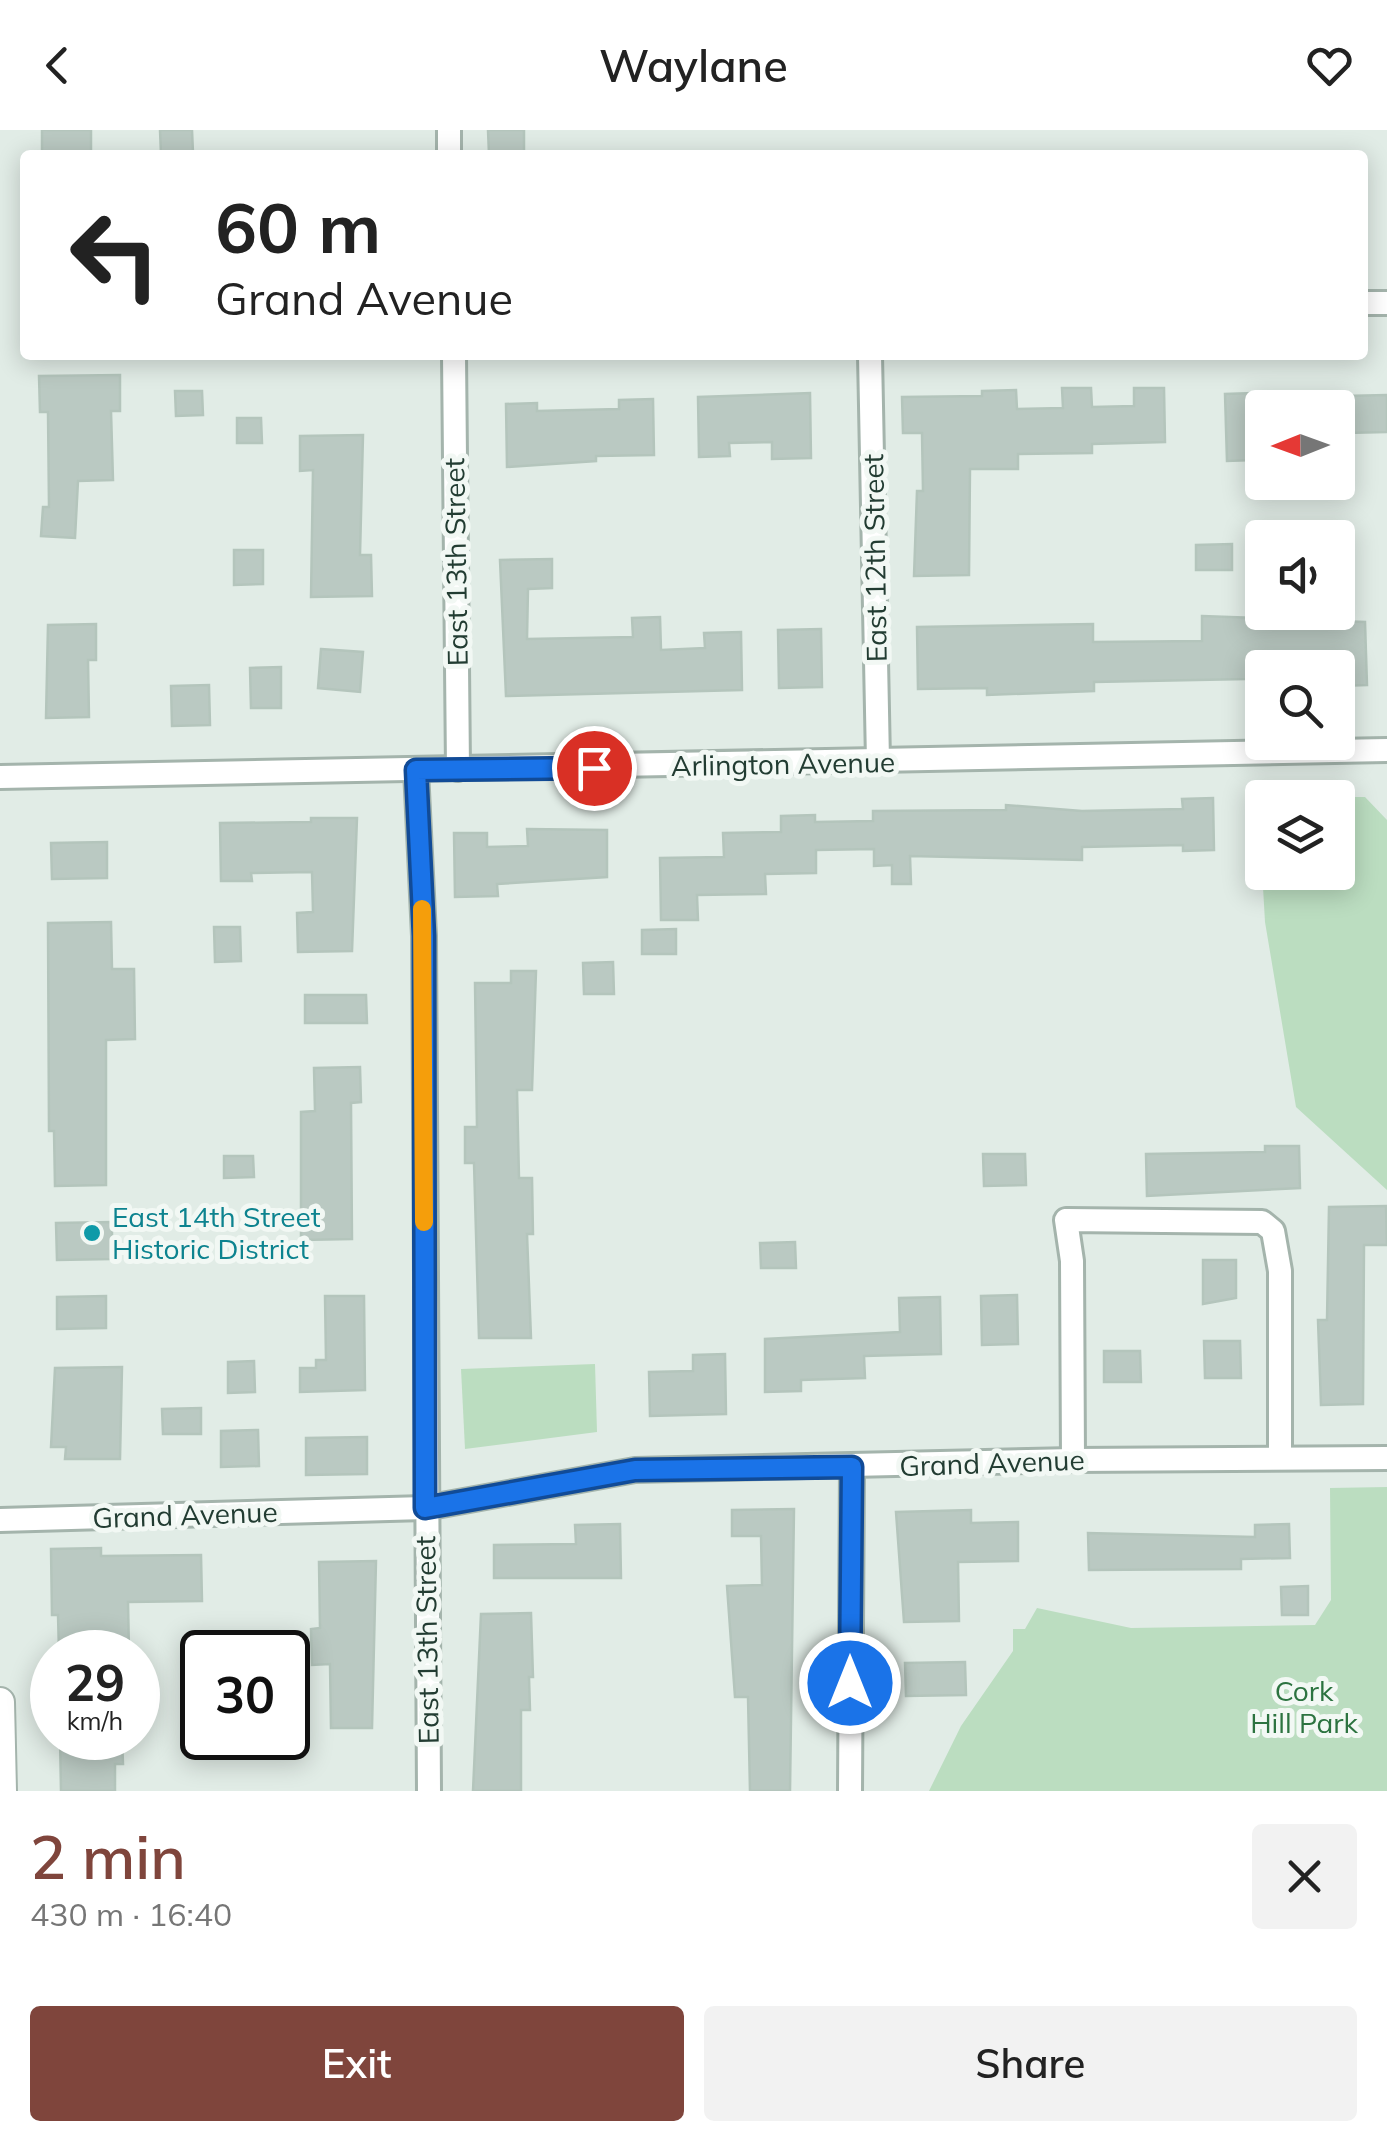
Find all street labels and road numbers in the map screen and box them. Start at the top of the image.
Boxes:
street label: East 12th Street [855,453,894,663]
street label: East 13th Street [436,457,475,667]
street label: Arlington Avenue [671,744,895,783]
street label: Grand Avenue [899,1442,1085,1483]
street label: Grand Avenue [92,1494,278,1535]
street label: East 13th Street [407,1535,446,1745]

